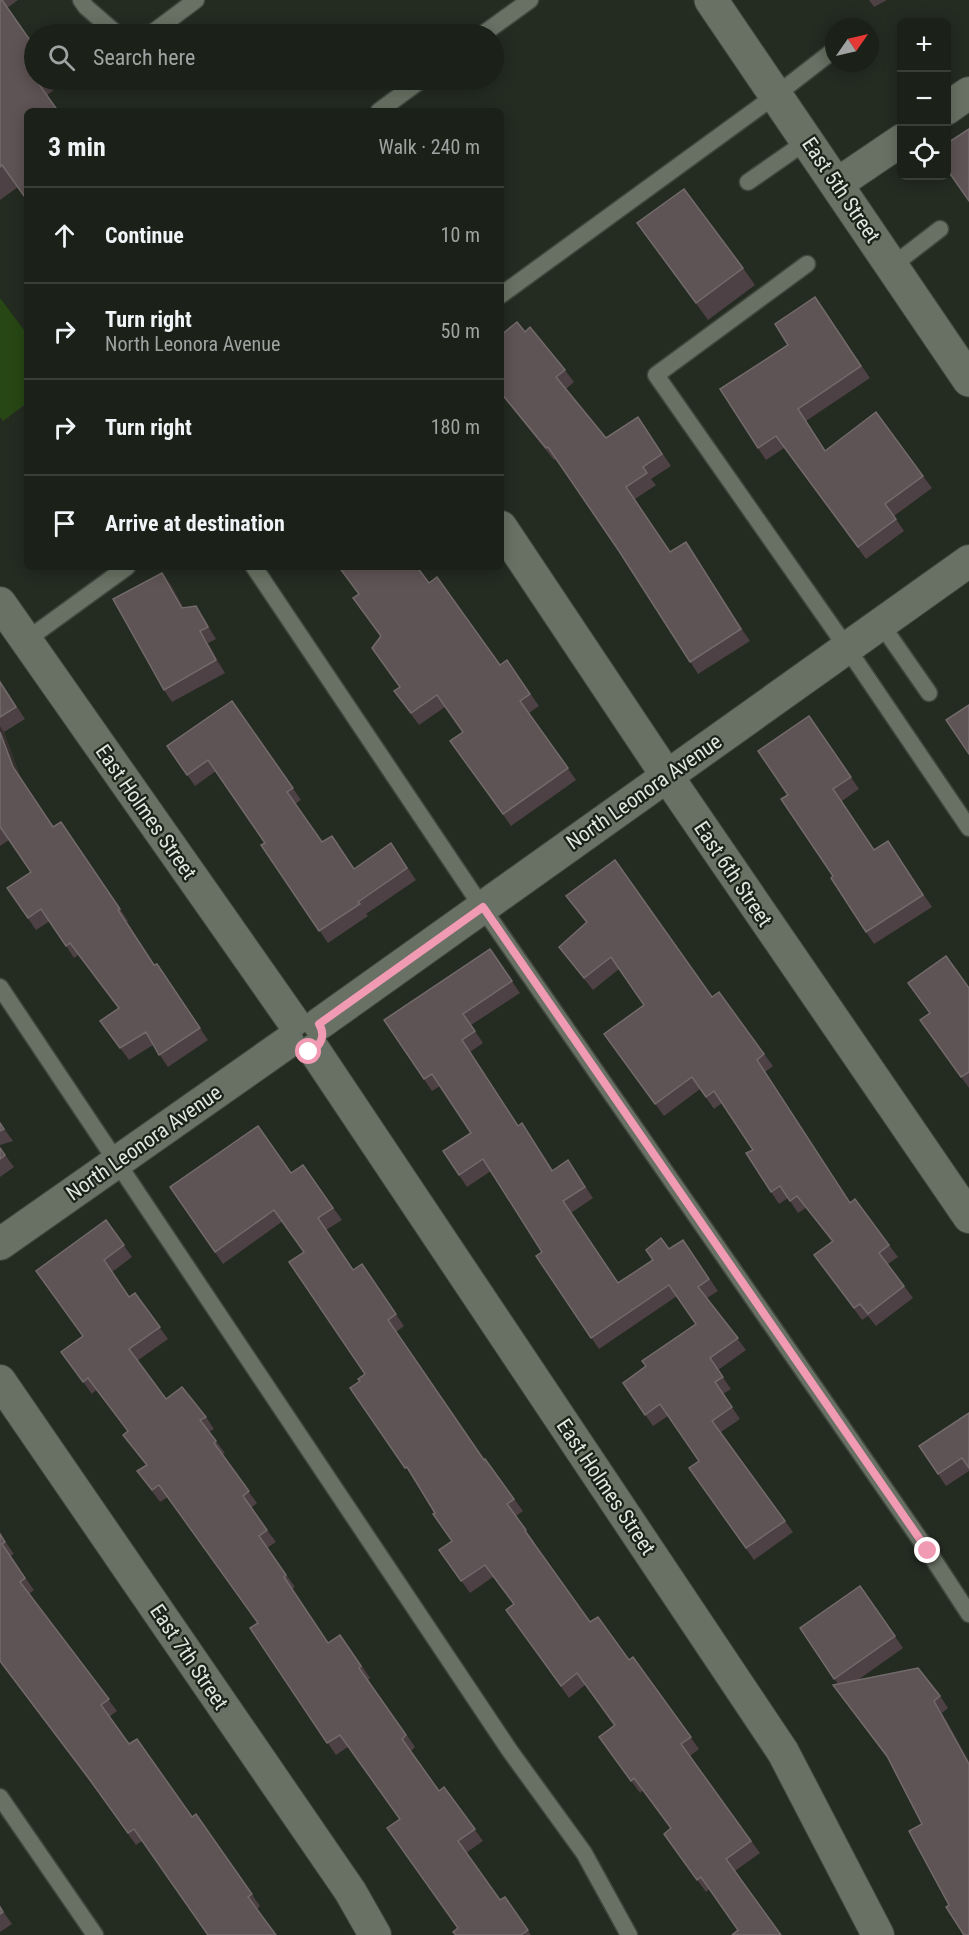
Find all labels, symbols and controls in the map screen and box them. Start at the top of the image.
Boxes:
north arrow [825,18,879,72]
map controls [897,18,951,180]
button: + [897,18,951,72]
search box [24,24,504,90]
icon: search [45,41,78,74]
text: Search here [93,45,195,70]
button: − [897,72,951,126]
button: locate [897,126,951,180]
text: 3 min [48,132,106,162]
street label: East 5th Street [797,133,885,247]
text: Walk · 240 m [379,135,480,159]
icon: ahead [48,219,81,252]
text: Continue [105,223,184,248]
text: 10 m [441,223,480,247]
text: Turn right [105,307,192,332]
icon: right [48,315,81,348]
text: 50 m [441,319,480,343]
text: North Leonora Avenue [105,332,280,356]
icon: right [48,411,81,444]
text: Turn right [105,415,192,440]
text: 180 m [431,415,480,439]
icon: arrive [48,507,81,540]
text: Arrive at destination [105,511,285,536]
street label: North Leonora Avenue [562,729,726,855]
street label: East Holmes Street [91,740,201,884]
street label: East 6th Street [689,817,777,931]
route start [295,1038,321,1064]
street label: North Leonora Avenue [62,1080,226,1206]
street label: East Holmes Street [552,1414,660,1560]
route end [914,1537,940,1563]
street label: East 7th Street [145,1600,233,1714]

